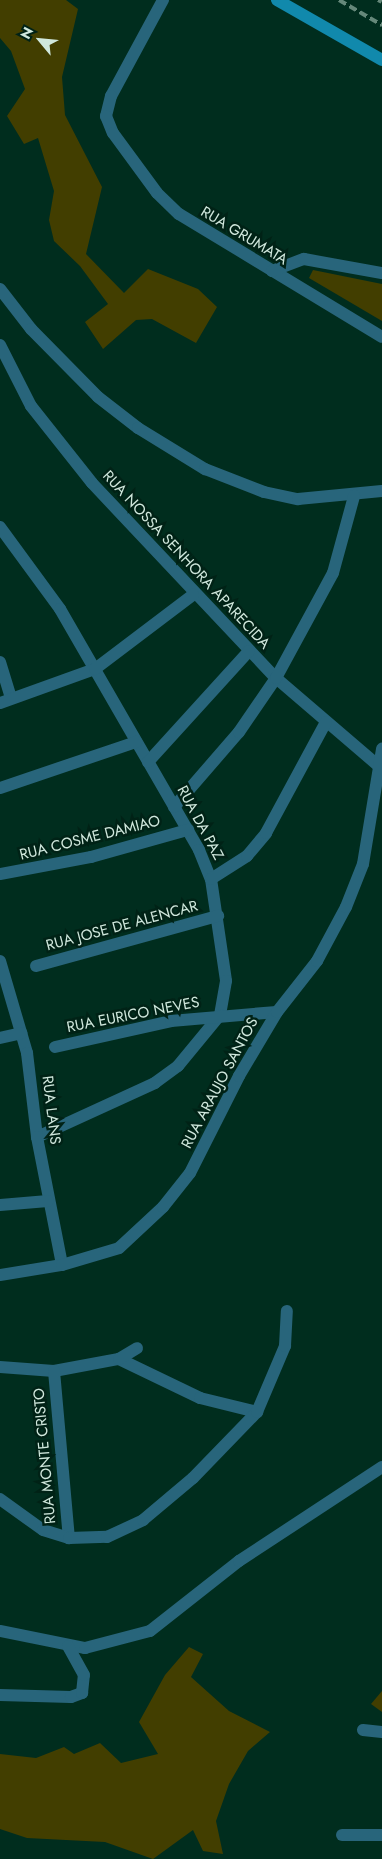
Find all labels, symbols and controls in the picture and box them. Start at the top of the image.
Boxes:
north arrow [15,15,65,65]
text: N [15,23,38,43]
street label: RUA GRUMATA [197,203,291,269]
street label: RUA NOSSA SENHORA APARECIDA [99,467,273,653]
street label: RUA DA PAZ [173,783,227,863]
street label: RUA COSME DAMIAO [18,812,162,864]
street label: RUA JOSE DE ALENCAR [44,897,200,955]
street label: RUA EURICO NEVES [65,993,201,1037]
street label: RUA ARAUJO SANTOS [178,1014,262,1152]
street label: RUA LANS [38,1075,64,1145]
street label: RUA MONTE CRISTO [30,1387,60,1525]

